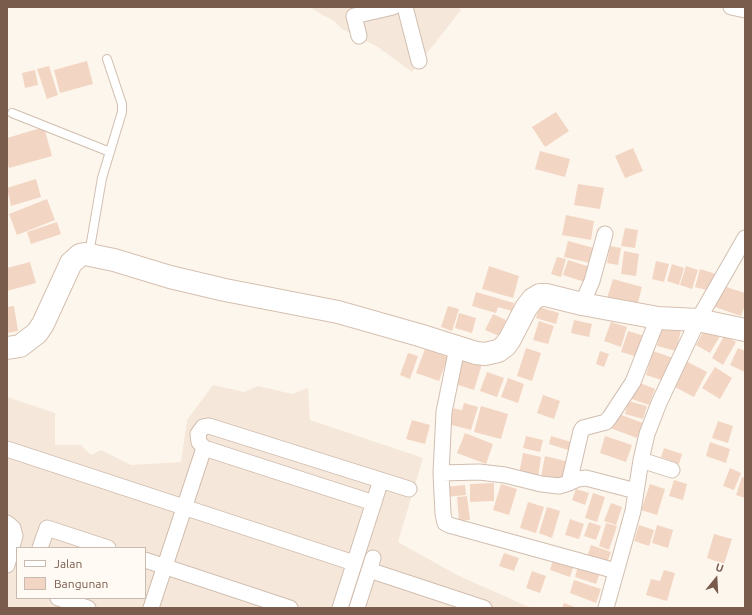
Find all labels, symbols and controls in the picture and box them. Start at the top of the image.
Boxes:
legend [16,547,146,599]
text: Jalan [54,557,82,570]
north arrow [696,559,736,599]
text: U [714,561,725,574]
text: Bangunan [54,577,108,590]

